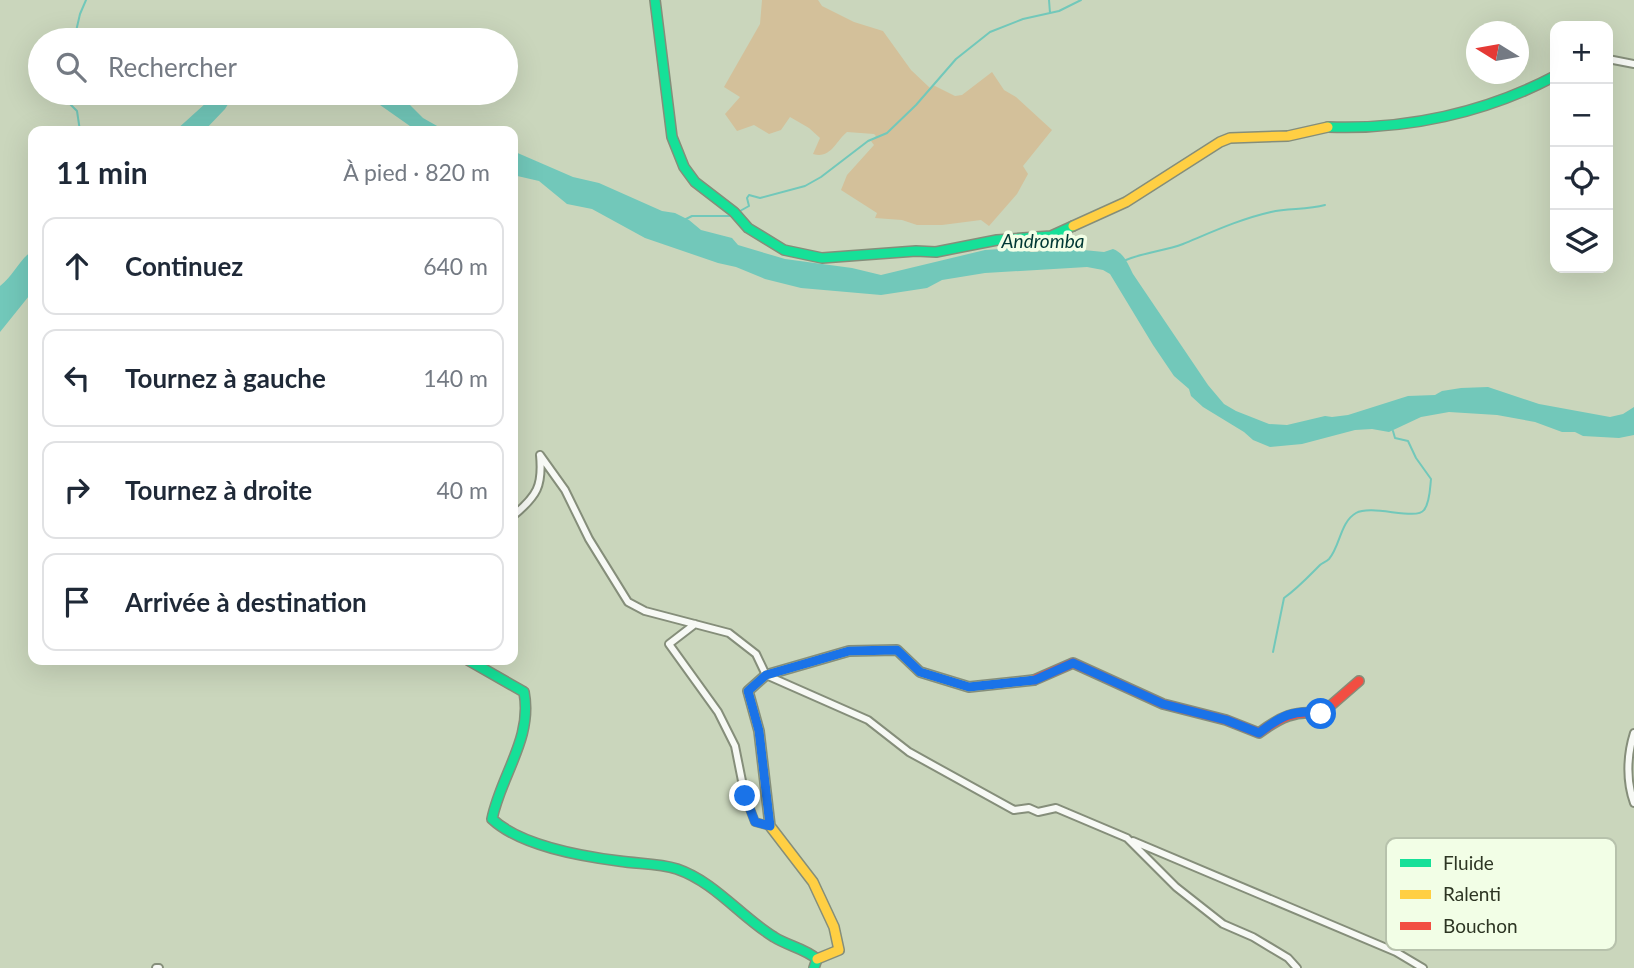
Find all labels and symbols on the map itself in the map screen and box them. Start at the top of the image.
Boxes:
north arrow [1466,21,1529,84]
water label: Andromba [1001,229,1084,252]
route start [1305,698,1336,729]
route end [729,780,760,811]
legend [1386,838,1616,950]
text: Fluide [1443,851,1494,874]
text: Ralenti [1443,882,1501,905]
text: Bouchon [1443,914,1518,937]

